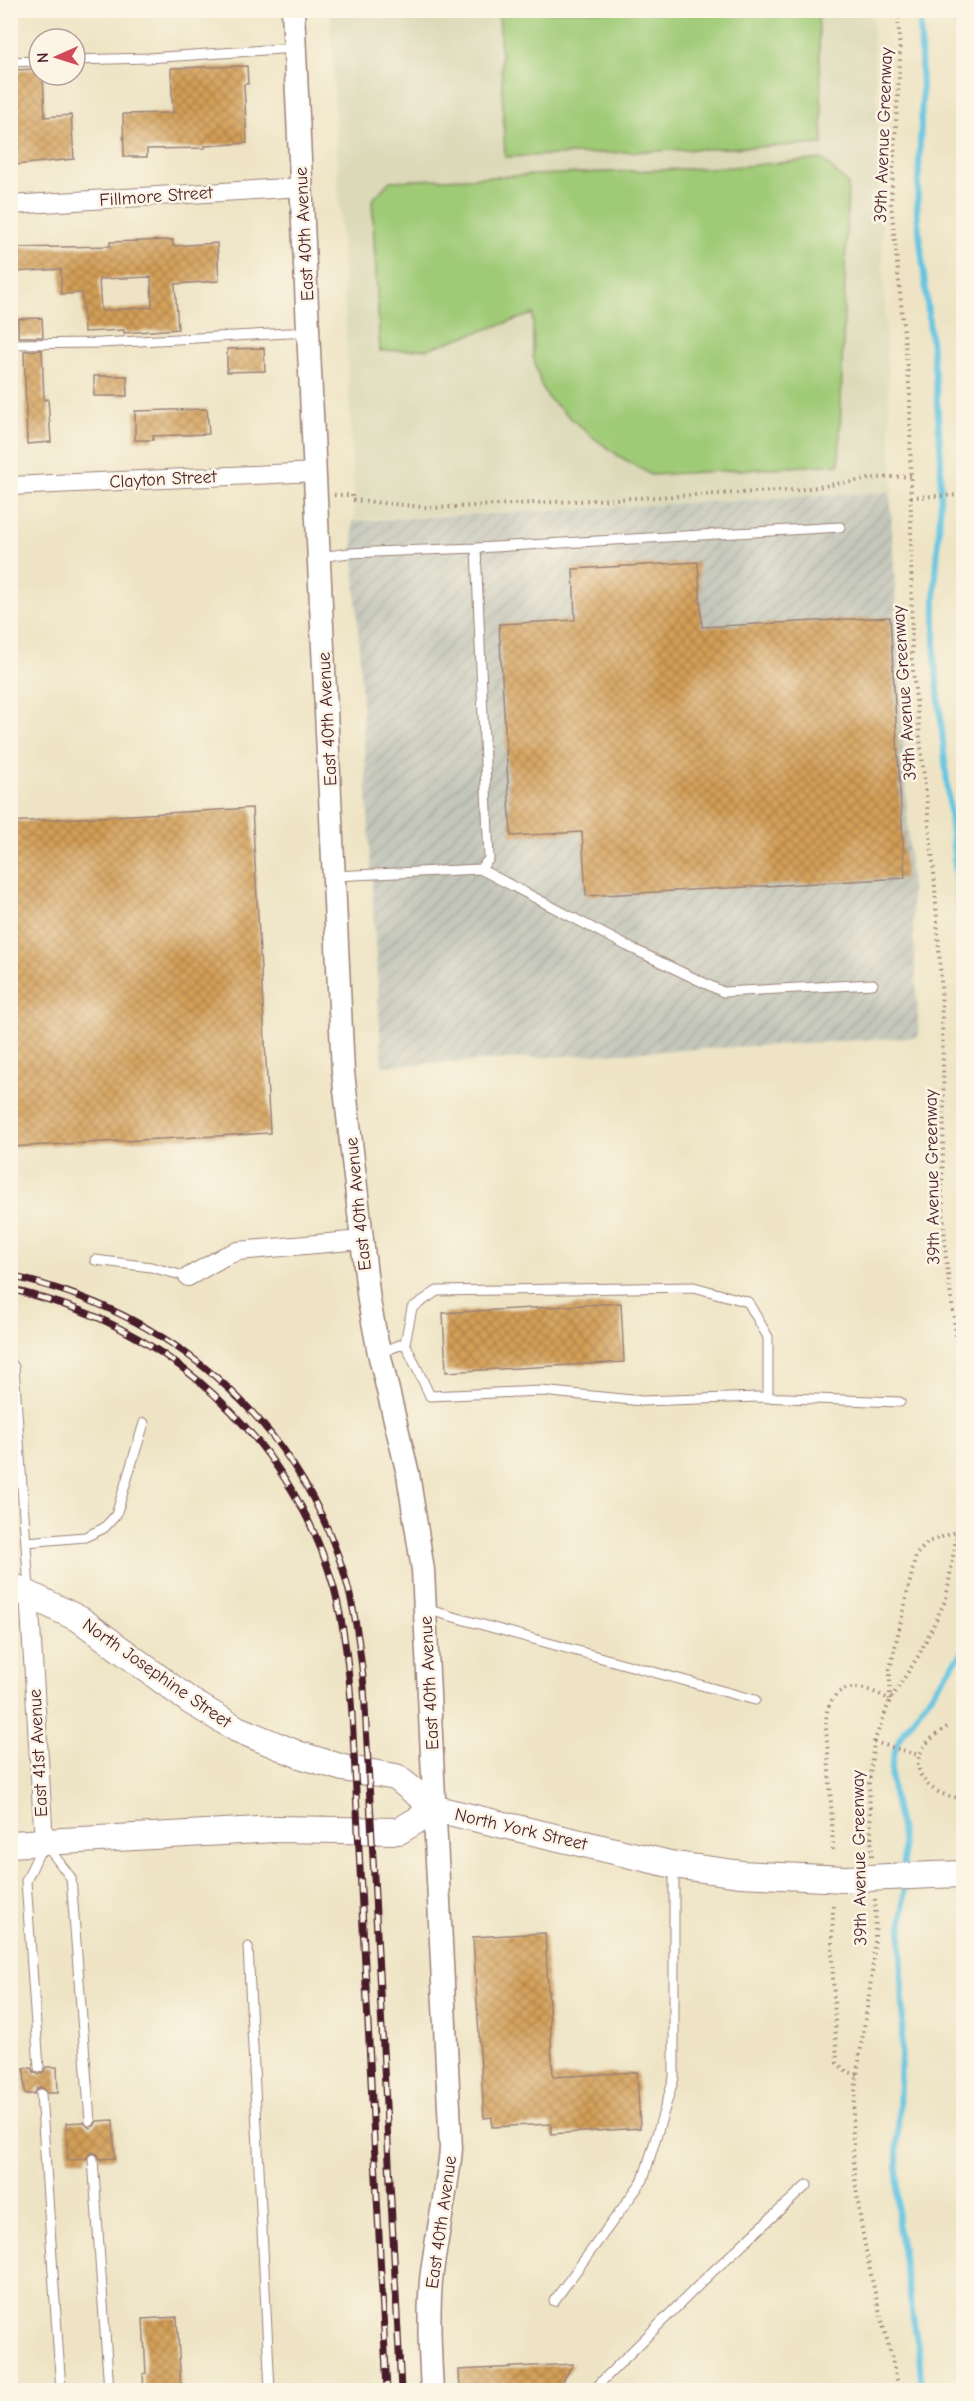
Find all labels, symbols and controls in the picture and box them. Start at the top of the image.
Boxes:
north arrow [27,27,87,87]
street label: 39th Avenue Greenway [870,46,897,223]
text: N [34,52,52,63]
street label: East 40th Avenue [291,166,318,301]
street label: Fillmore Street [99,182,214,211]
street label: Clayton Street [109,466,218,493]
street label: 39th Avenue Greenway [888,604,921,781]
street label: East 40th Avenue [314,651,341,786]
street label: 39th Avenue Greenway [920,1088,945,1265]
street label: East 40th Avenue [341,1136,376,1272]
street label: North Josephine Street [78,1614,236,1733]
street label: East 40th Avenue [416,1615,443,1750]
street label: East 41st Avenue [25,1688,52,1817]
street label: 39th Avenue Greenway [847,1769,872,1946]
street label: North York Street [453,1804,590,1855]
street label: East 40th Avenue [422,2154,461,2290]

